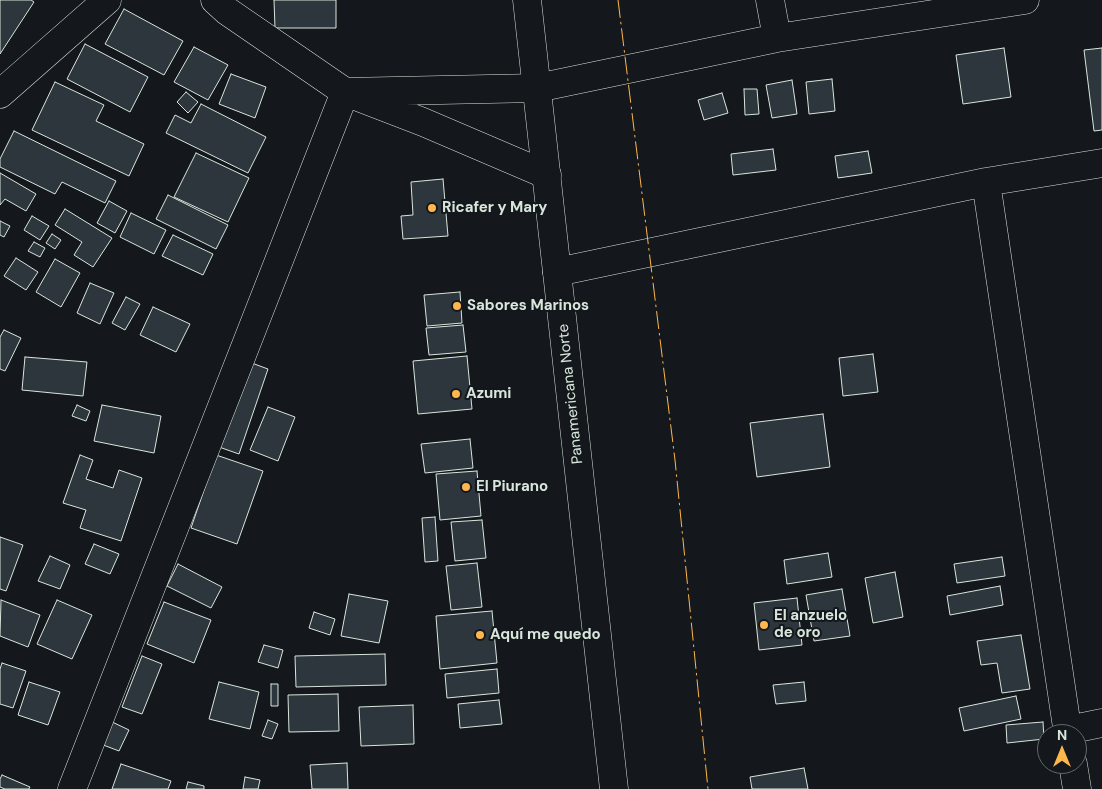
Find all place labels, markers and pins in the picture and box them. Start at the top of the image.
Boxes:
place label: Ricafer y Mary [442,199,547,217]
marker: Ricafer y Mary [426,202,438,214]
place label: Sabores Marinos [467,297,589,315]
marker: Sabores Marinos [451,300,463,312]
place label: Azumi [466,385,511,403]
marker: Azumi [450,388,462,400]
place label: El Piurano [476,478,548,496]
marker: El Piurano [460,481,472,493]
place label: El anzuelo de oro [774,607,847,642]
marker: El anzuelo de oro [758,619,770,631]
place label: Aquí me quedo [490,626,601,644]
marker: Aquí me quedo [474,629,486,641]

